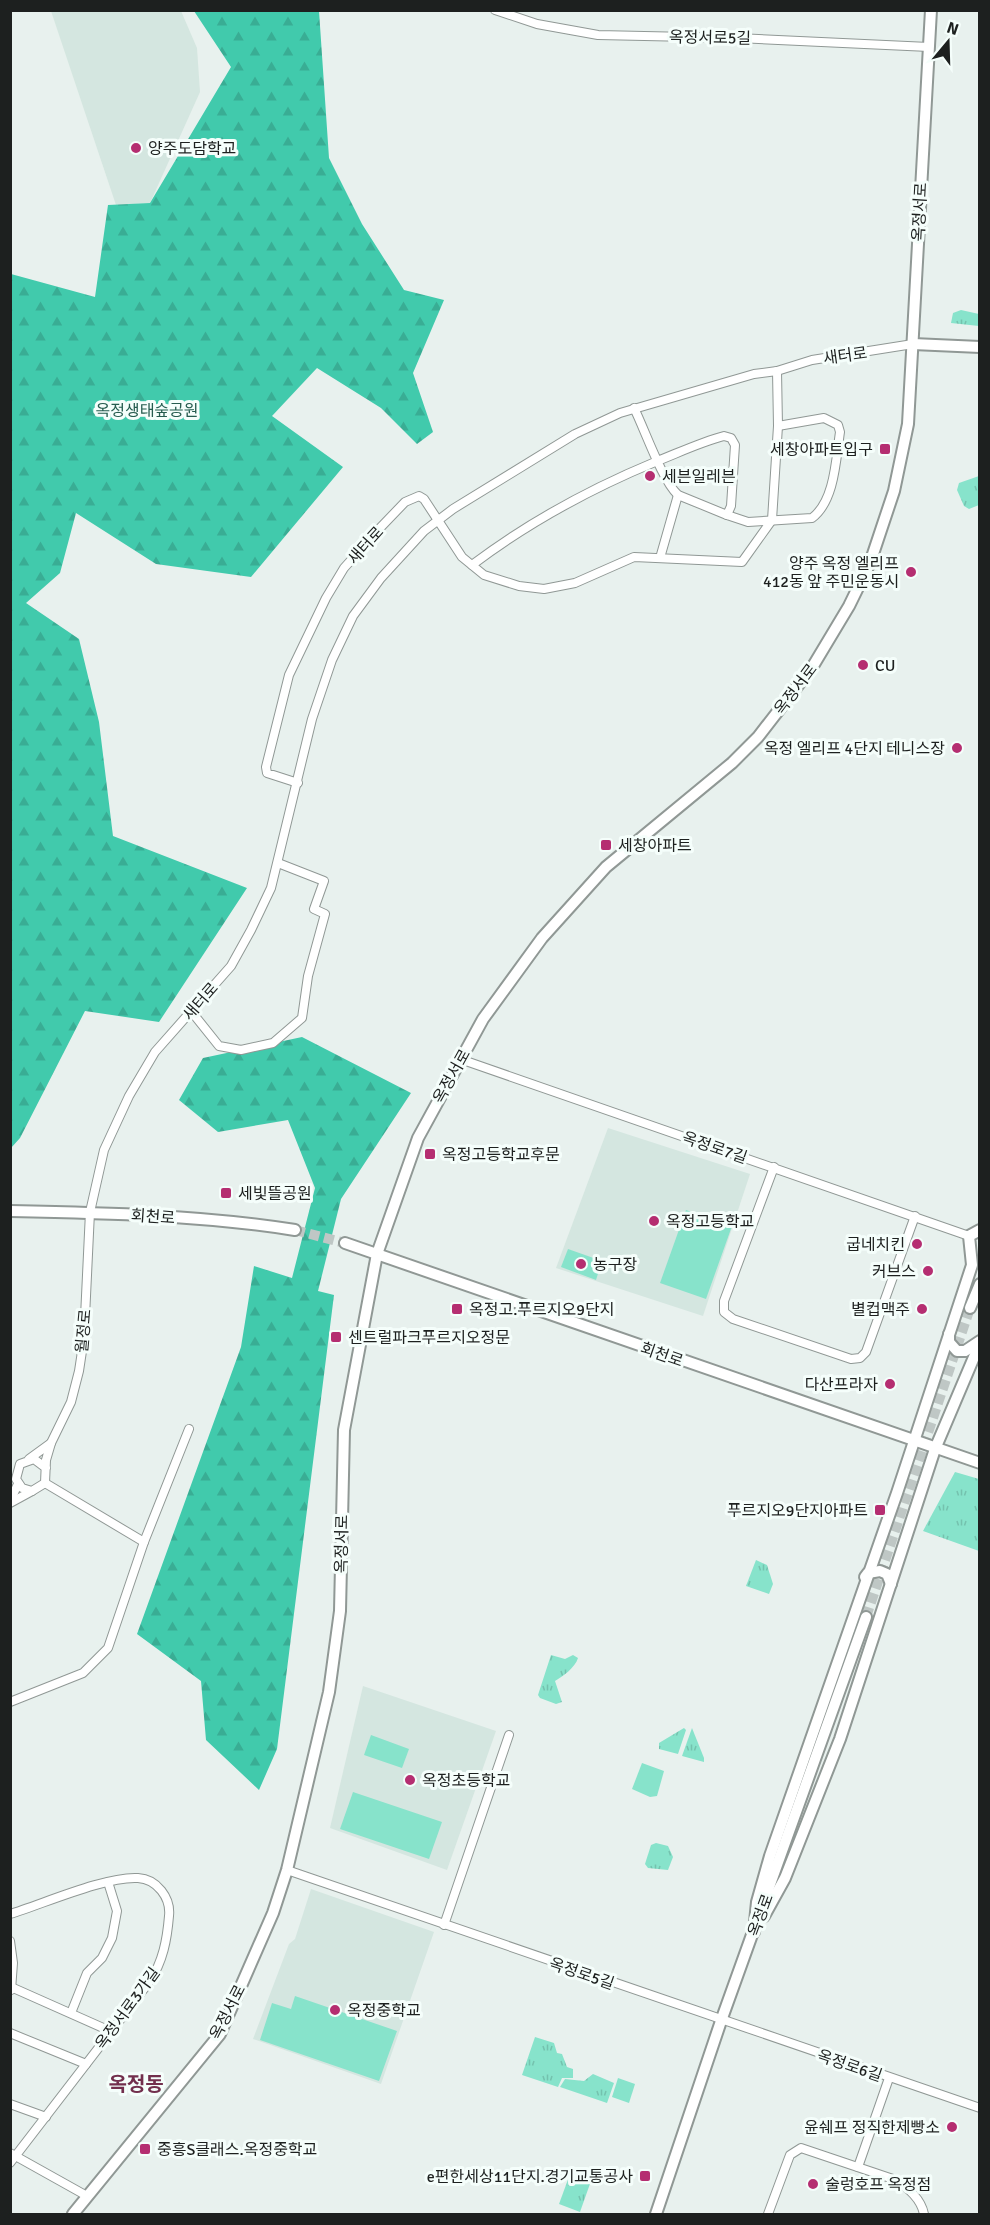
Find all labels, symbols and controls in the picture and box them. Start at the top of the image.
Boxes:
north arrow [918,12,978,72]
text: N [944,17,961,40]
street label: 옥정서로5길 [669,27,751,49]
place label: 양주도담학교 [148,139,236,159]
marker: 양주도담학교 [129,141,143,155]
street label: 옥정서로 [908,182,932,242]
street label: 새터로 [822,343,869,369]
park label: 옥정생태숲공원 [95,401,199,421]
place label: 세창아파트입구 [770,440,873,460]
marker: 세창아파트입구 [878,442,892,456]
place label: 세븐일레븐 [662,467,736,487]
marker: 세븐일레븐 [643,469,657,483]
street label: 새터로 [344,522,388,569]
place label: 양주 옥정 엘리프 412동 앞 주민운동시 [763,554,899,592]
marker: 양주 옥정 엘리프 412동 앞 주민운동시 [904,565,918,579]
place label: CU [875,656,895,676]
marker: CU [856,658,870,672]
street label: 옥정서로 [770,660,822,719]
place label: 옥정 엘리프 4단지 테니스장 [764,739,945,759]
marker: 옥정 엘리프 4단지 테니스장 [950,741,964,755]
place label: 세창아파트 [618,836,692,856]
marker: 세창아파트 [599,838,613,852]
street label: 새터로 [179,978,223,1025]
street label: 옥정서로 [429,1046,475,1107]
street label: 옥정로7길 [679,1127,750,1168]
place label: 옥정고등학교후문 [442,1145,560,1165]
marker: 옥정고등학교후문 [423,1147,437,1161]
place label: 세빛뜰공원 [238,1184,312,1204]
marker: 세빛뜰공원 [219,1186,233,1200]
street label: 회천로 [130,1205,176,1229]
place label: 옥정고등학교 [666,1212,754,1232]
marker: 옥정고등학교 [647,1214,661,1228]
place label: 굽네치킨 [846,1235,905,1255]
marker: 굽네치킨 [910,1237,924,1251]
place label: 농구장 [593,1255,637,1275]
marker: 농구장 [574,1257,588,1271]
place label: 커브스 [872,1262,916,1282]
marker: 커브스 [921,1264,935,1278]
place label: 옥정고.푸르지오9단지 [469,1300,614,1320]
place label: 별컵맥주 [851,1300,910,1320]
marker: 옥정고.푸르지오9단지 [450,1302,464,1316]
marker: 별컵맥주 [915,1302,929,1316]
street label: 월정로 [72,1308,96,1354]
place label: 센트럴파크푸르지오정문 [348,1328,510,1348]
marker: 센트럴파크푸르지오정문 [329,1330,343,1344]
street label: 회천로 [638,1338,686,1372]
place label: 다산프라자 [804,1375,878,1395]
marker: 다산프라자 [883,1377,897,1391]
place label: 푸르지오9단지아파트 [727,1501,868,1521]
marker: 푸르지오9단지아파트 [873,1503,887,1517]
street label: 옥정서로 [331,1514,353,1574]
place label: 옥정초등학교 [422,1771,510,1791]
marker: 옥정초등학교 [403,1773,417,1787]
street label: 옥정로 [744,1891,778,1940]
street label: 옥정로5길 [546,1953,617,1994]
street label: 옥정서로3가길 [91,1963,164,2054]
street label: 옥정서로 [206,1981,250,2043]
place label: 옥정중학교 [347,2001,421,2021]
marker: 옥정중학교 [328,2003,342,2017]
street label: 옥정로6길 [814,2045,885,2086]
district label: 옥정동 [108,2072,164,2097]
place label: 윤쉐프 정직한제빵소 [804,2118,940,2138]
marker: 윤쉐프 정직한제빵소 [945,2120,959,2134]
place label: 중흥S클래스.옥정중학교 [157,2140,317,2160]
marker: 중흥S클래스.옥정중학교 [138,2142,152,2156]
place label: e편한세상11단지.경기교통공사 [427,2167,633,2187]
marker: e편한세상11단지.경기교통공사 [638,2169,652,2183]
place label: 술렁호프 옥정점 [825,2175,932,2195]
marker: 술렁호프 옥정점 [806,2177,820,2191]

